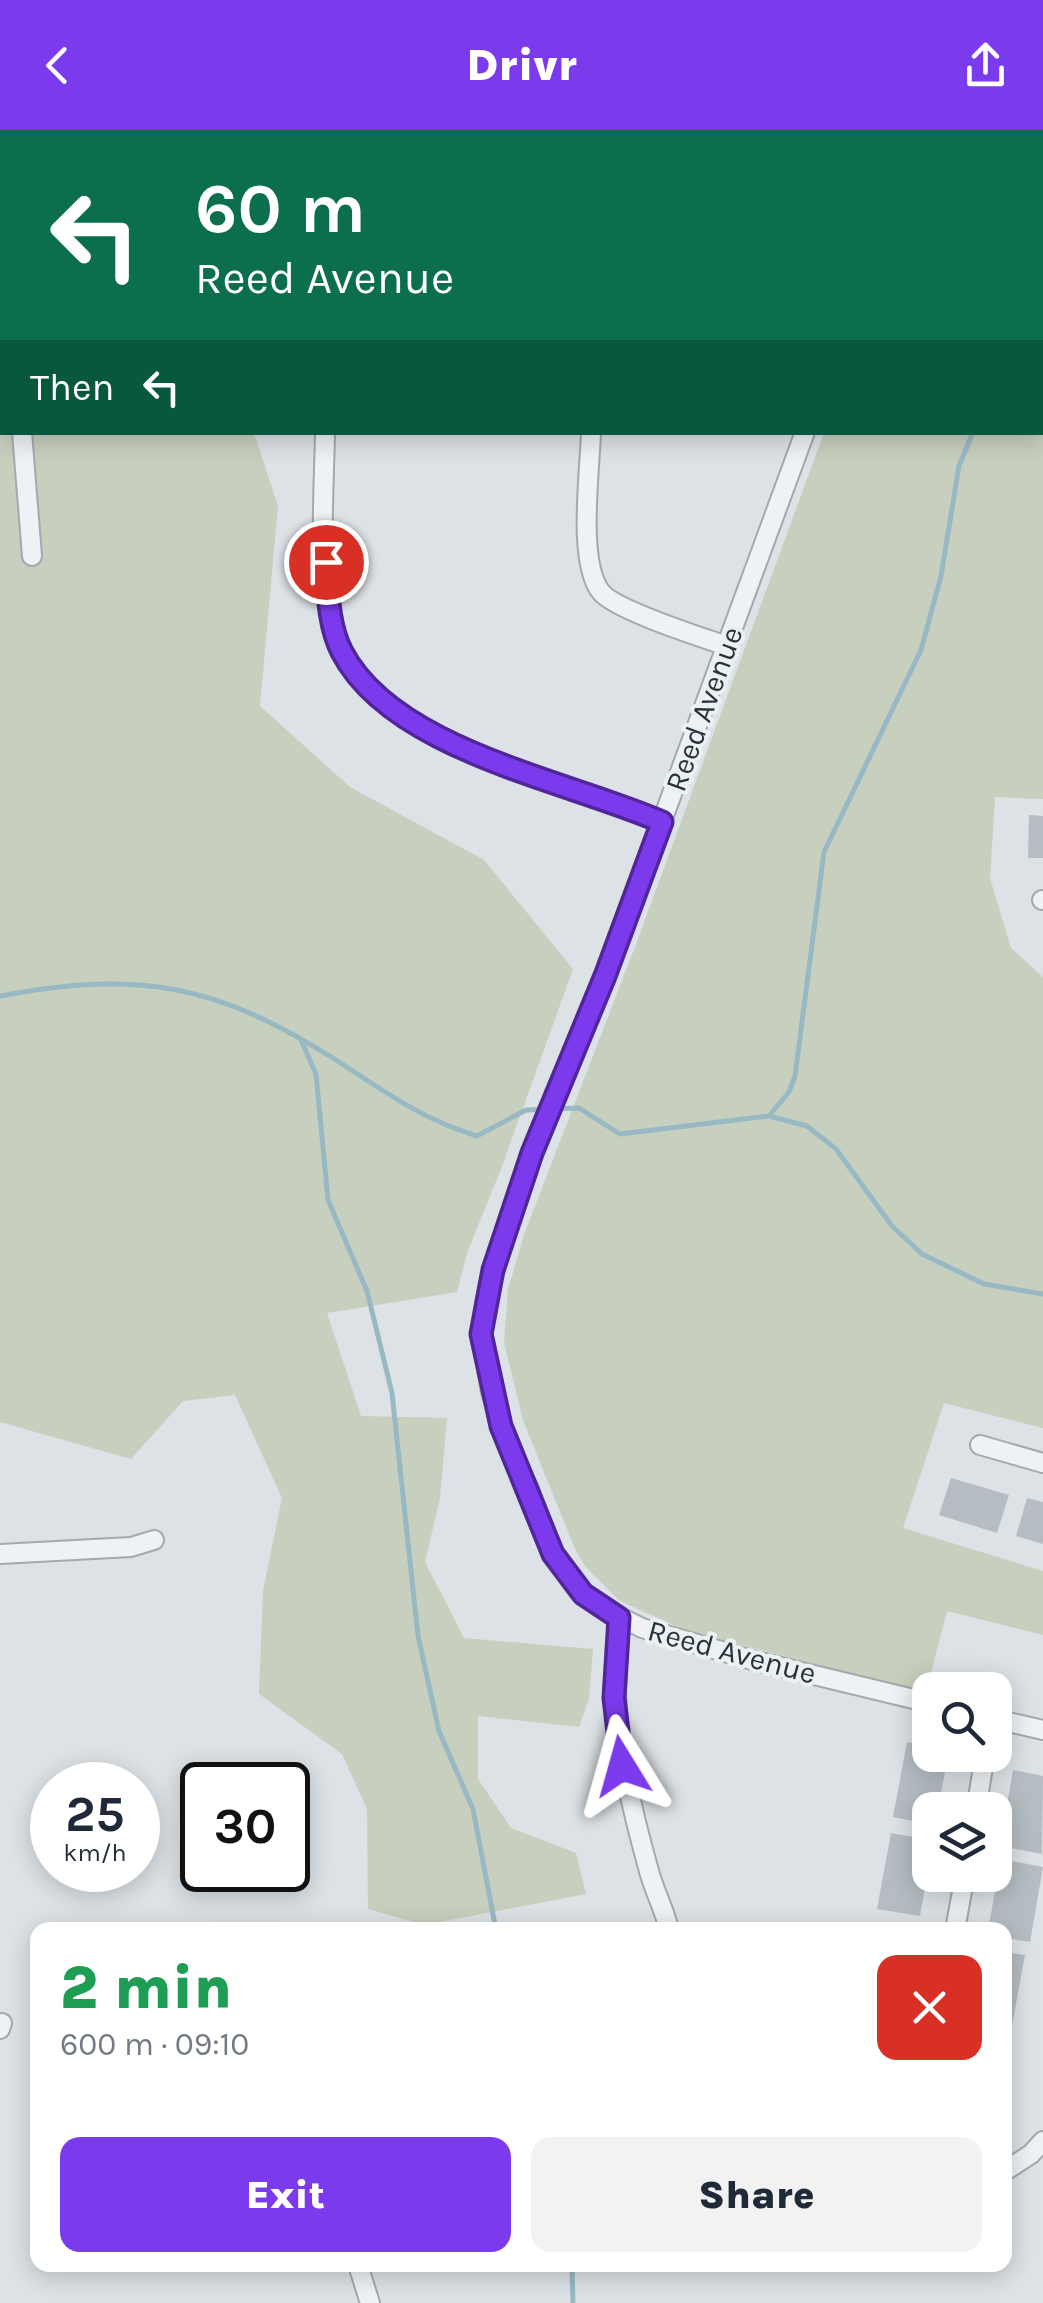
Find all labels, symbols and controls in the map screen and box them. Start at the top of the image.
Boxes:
icon: back [30,38,85,93]
icon: share [958,38,1013,93]
text: Drivr [466,39,577,91]
text: 60 m [195,168,366,250]
icon: left [30,170,160,300]
text: Reed Avenue [195,252,454,304]
icon: left [134,360,189,415]
text: Then [30,365,114,410]
pin [284,520,369,605]
icon: arrive [299,535,354,590]
street label: Reed Avenue [658,622,750,796]
street label: Reed Avenue [644,1612,820,1692]
map controls [912,1672,1012,1892]
button: search [912,1672,1012,1772]
position arrow [570,1714,674,1818]
speed limit sign: 30 [180,1762,310,1892]
text: 25 [65,1785,125,1844]
button: layers [912,1792,1012,1892]
text: km/h [63,1838,127,1867]
text: 2 min [60,1953,232,2023]
button: close [877,1955,982,2060]
text: 600 m · 09:10 [60,2026,249,2063]
button: Exit [60,2137,511,2252]
button: Share [531,2137,982,2252]

